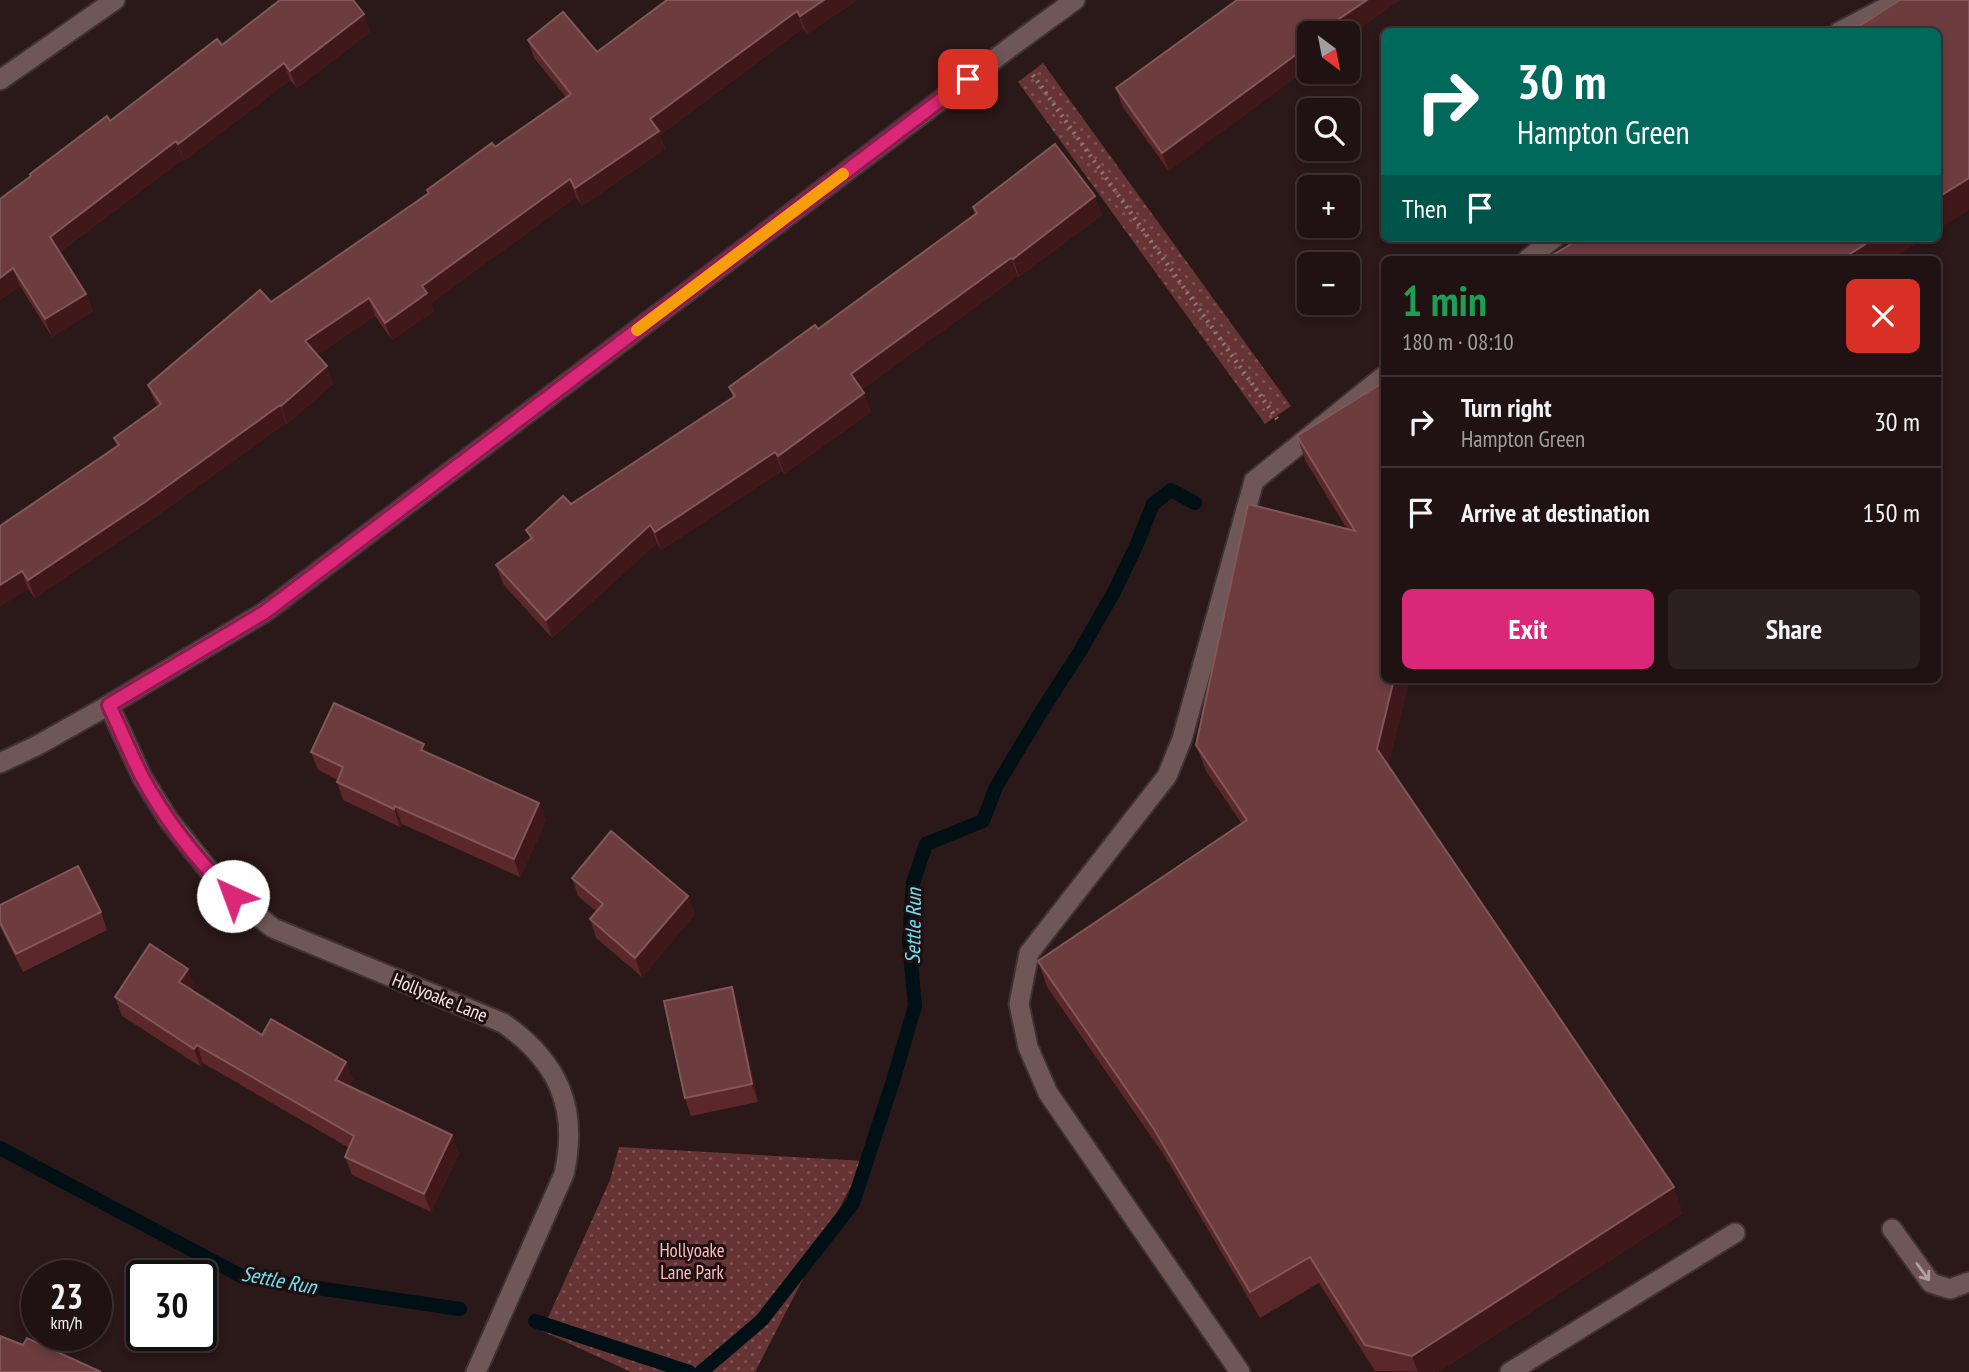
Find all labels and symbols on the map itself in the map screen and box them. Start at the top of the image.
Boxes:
north arrow [1297,21,1360,84]
pin [938,49,998,109]
position arrow [196,859,270,933]
water label: Settle Run [899,886,927,964]
street label: Hollyoake Lane [389,967,491,1027]
park label: Hollyoake Lane Park [659,1238,725,1284]
speed limit sign: 30 [126,1260,217,1351]
water label: Settle Run [239,1260,320,1301]
one-way arrow [1916,1262,1931,1281]

